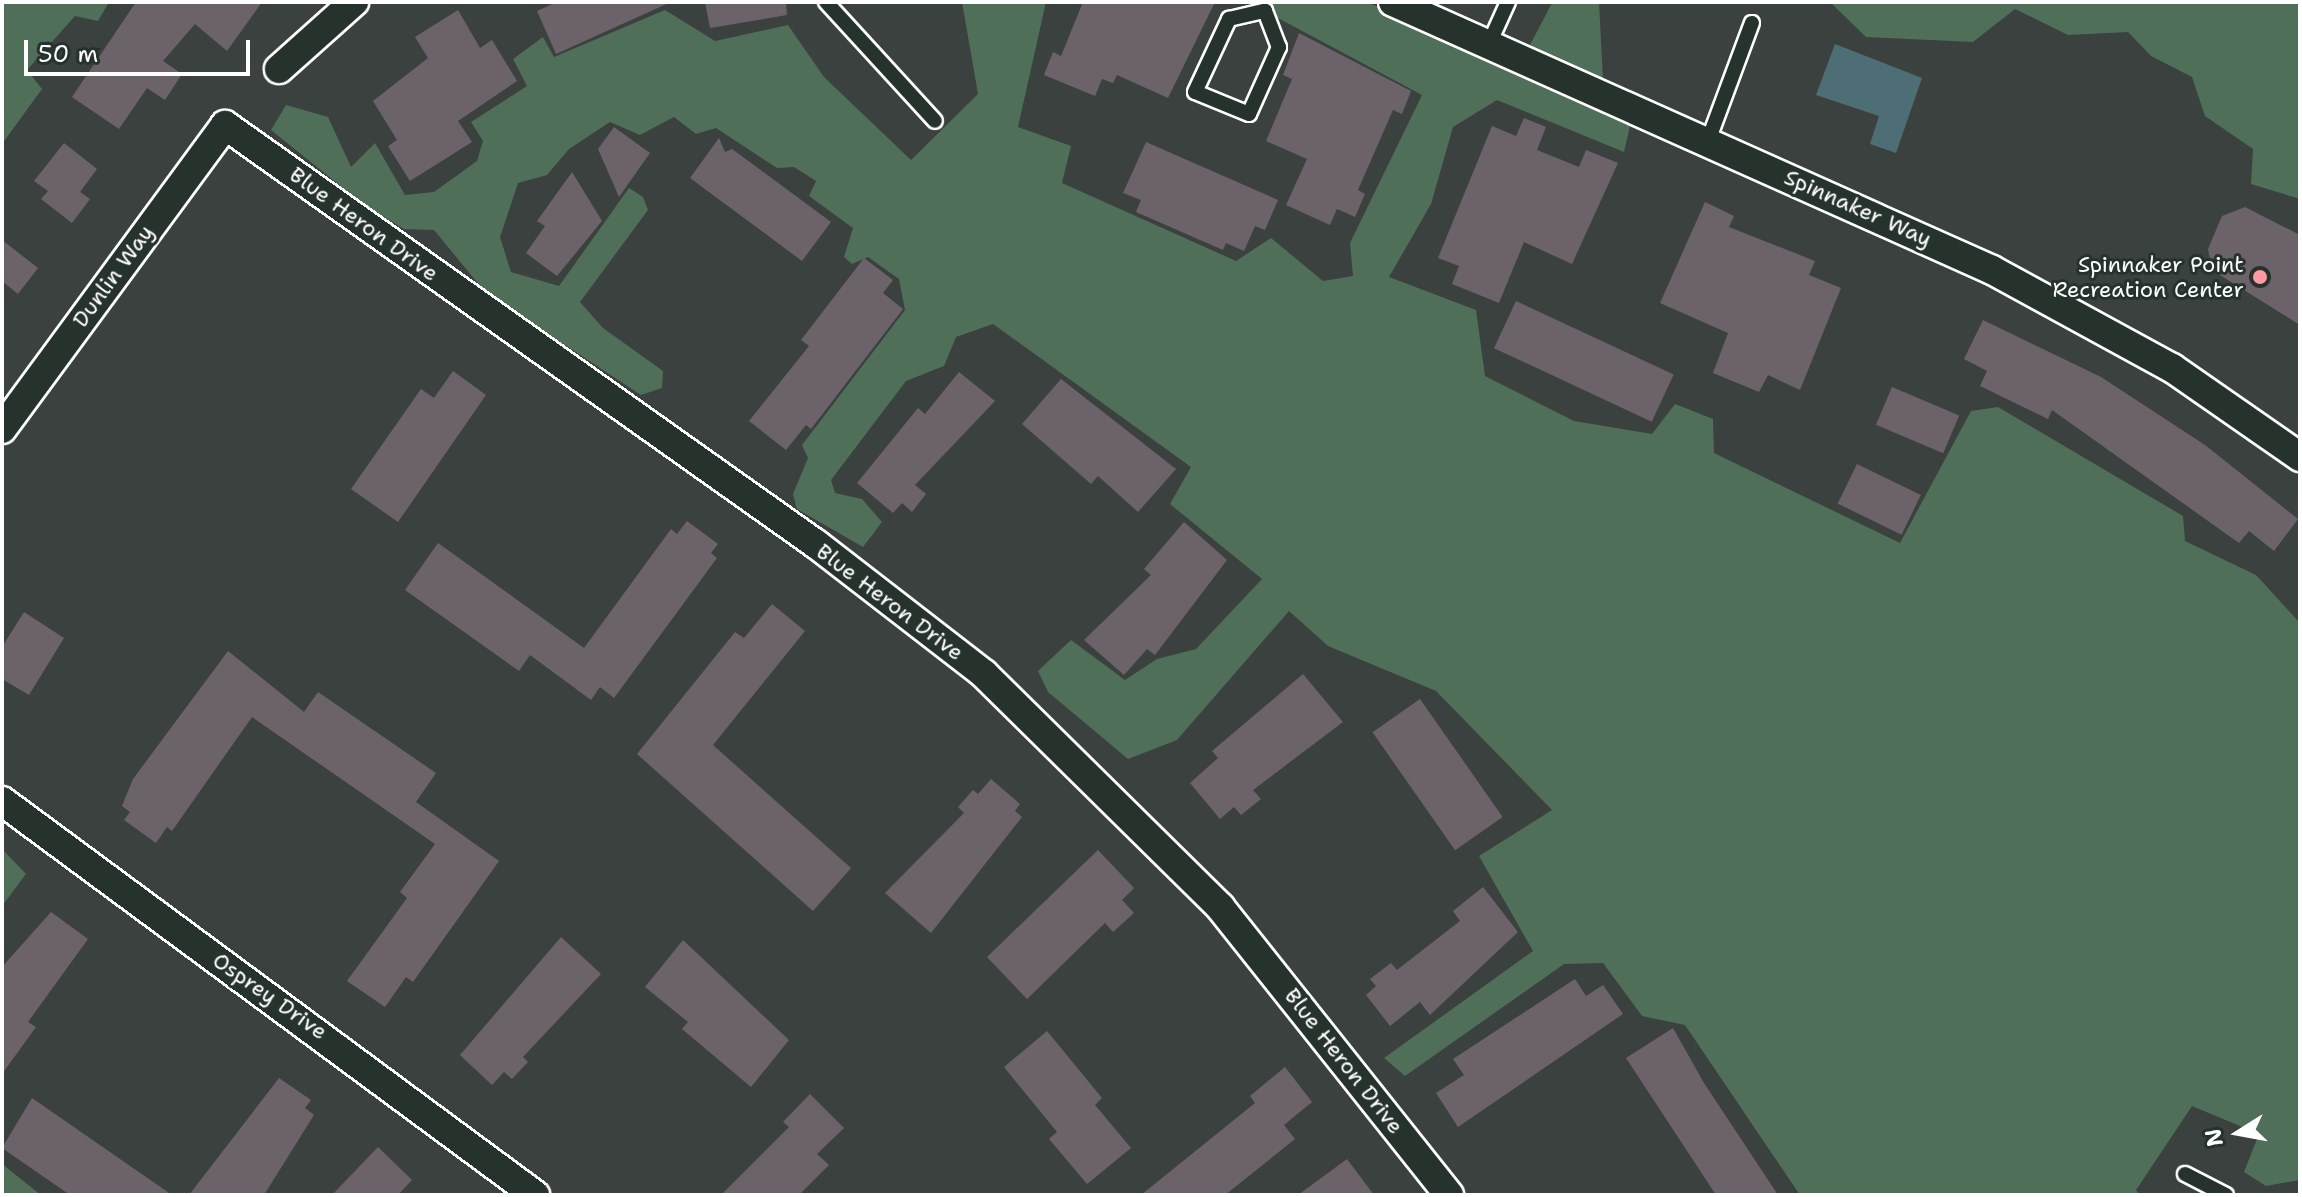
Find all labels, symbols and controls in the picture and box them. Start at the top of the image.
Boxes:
scale bar [28,24,254,74]
text: 50 m [38,38,98,70]
street label: Blue Heron Drive [284,161,444,287]
street label: Spinnaker Way [1780,164,1936,252]
street label: Dunlin Way [67,220,159,332]
place label: Spinnaker Point Recreation Center [2052,251,2244,302]
marker: Spinnaker Point Recreation Center [2251,268,2269,286]
street label: Blue Heron Drive [811,538,969,666]
street label: Osprey Drive [208,947,332,1045]
street label: Blue Heron Drive [1279,983,1409,1139]
north arrow [2198,1093,2278,1173]
text: N [2198,1126,2230,1149]

